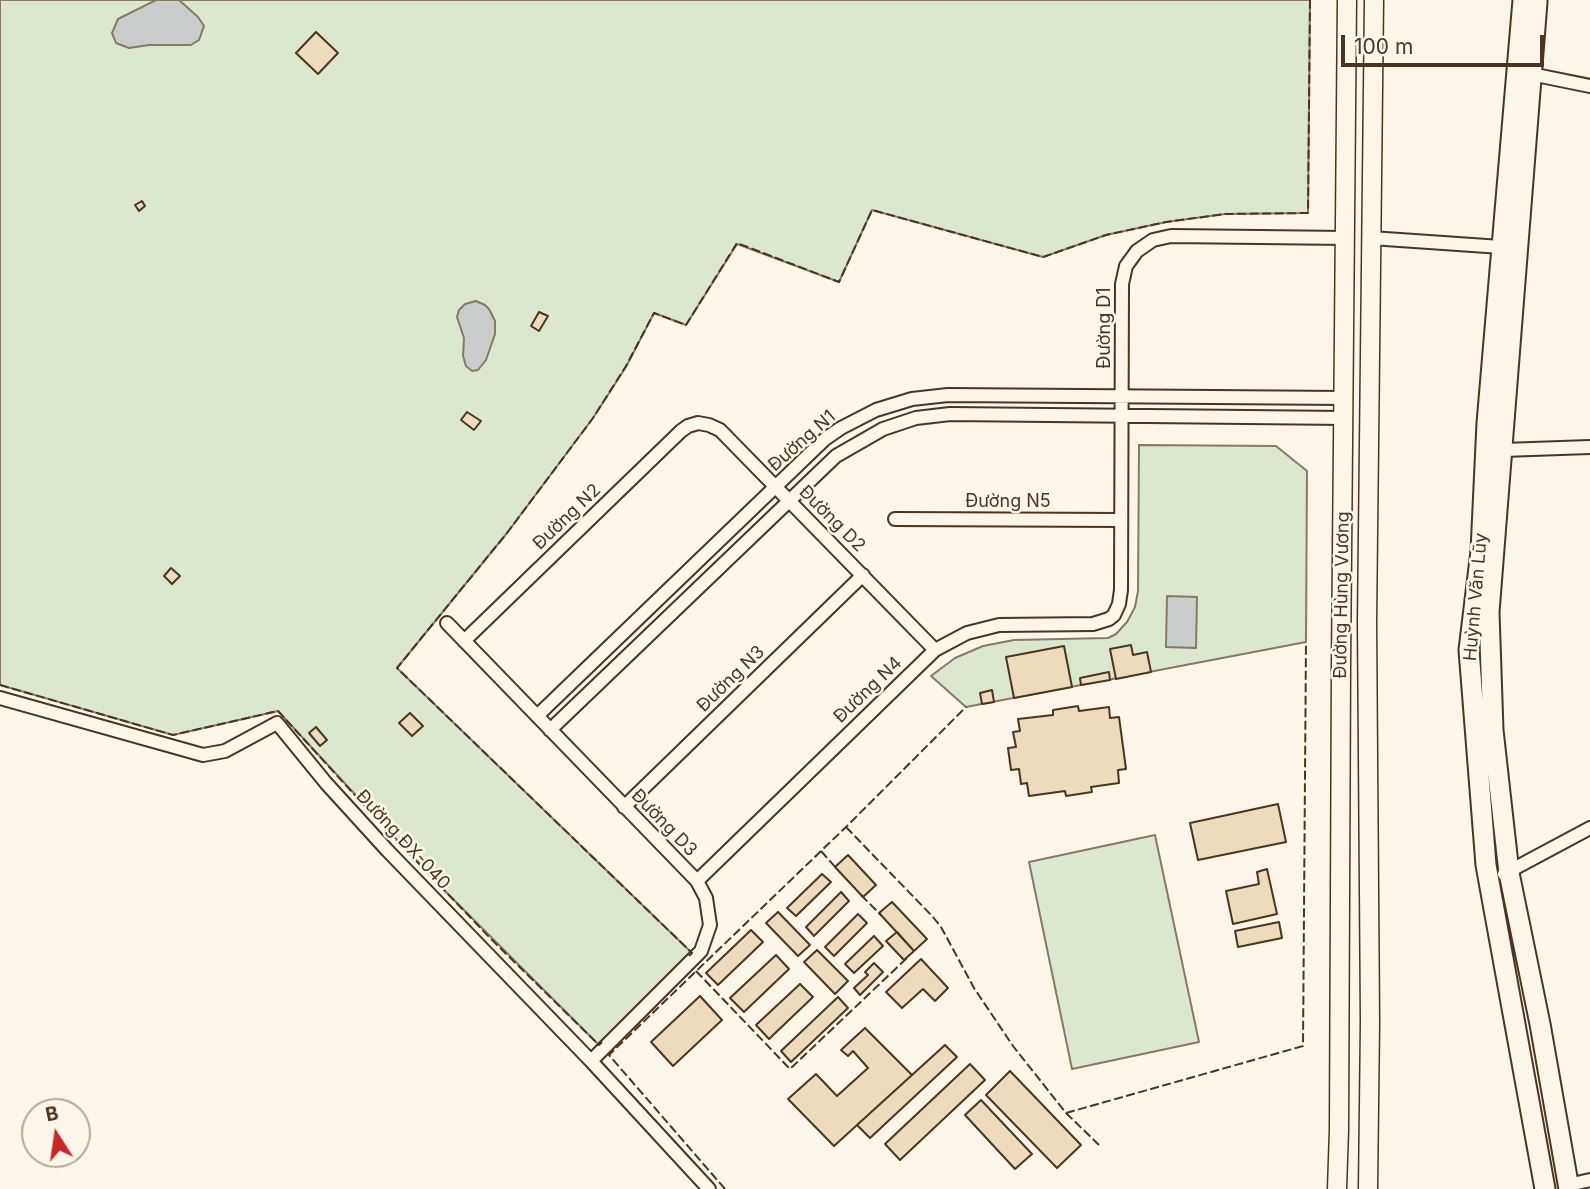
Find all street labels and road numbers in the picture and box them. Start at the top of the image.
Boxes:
street label: Đường D1 [1094,287,1116,369]
street label: Đường N1 [764,406,840,476]
street label: Đường N2 [529,480,605,554]
street label: Đường D2 [794,481,870,557]
street label: Đường N5 [965,491,1051,513]
street label: Đường Hùng Vương [1330,511,1354,679]
street label: Huỳnh Văn Lũy [1460,532,1492,662]
street label: Đường N3 [693,641,769,717]
street label: Đường N4 [829,652,907,728]
street label: Đường D3 [627,785,701,861]
street label: Đường ĐX-040 [351,786,455,894]

